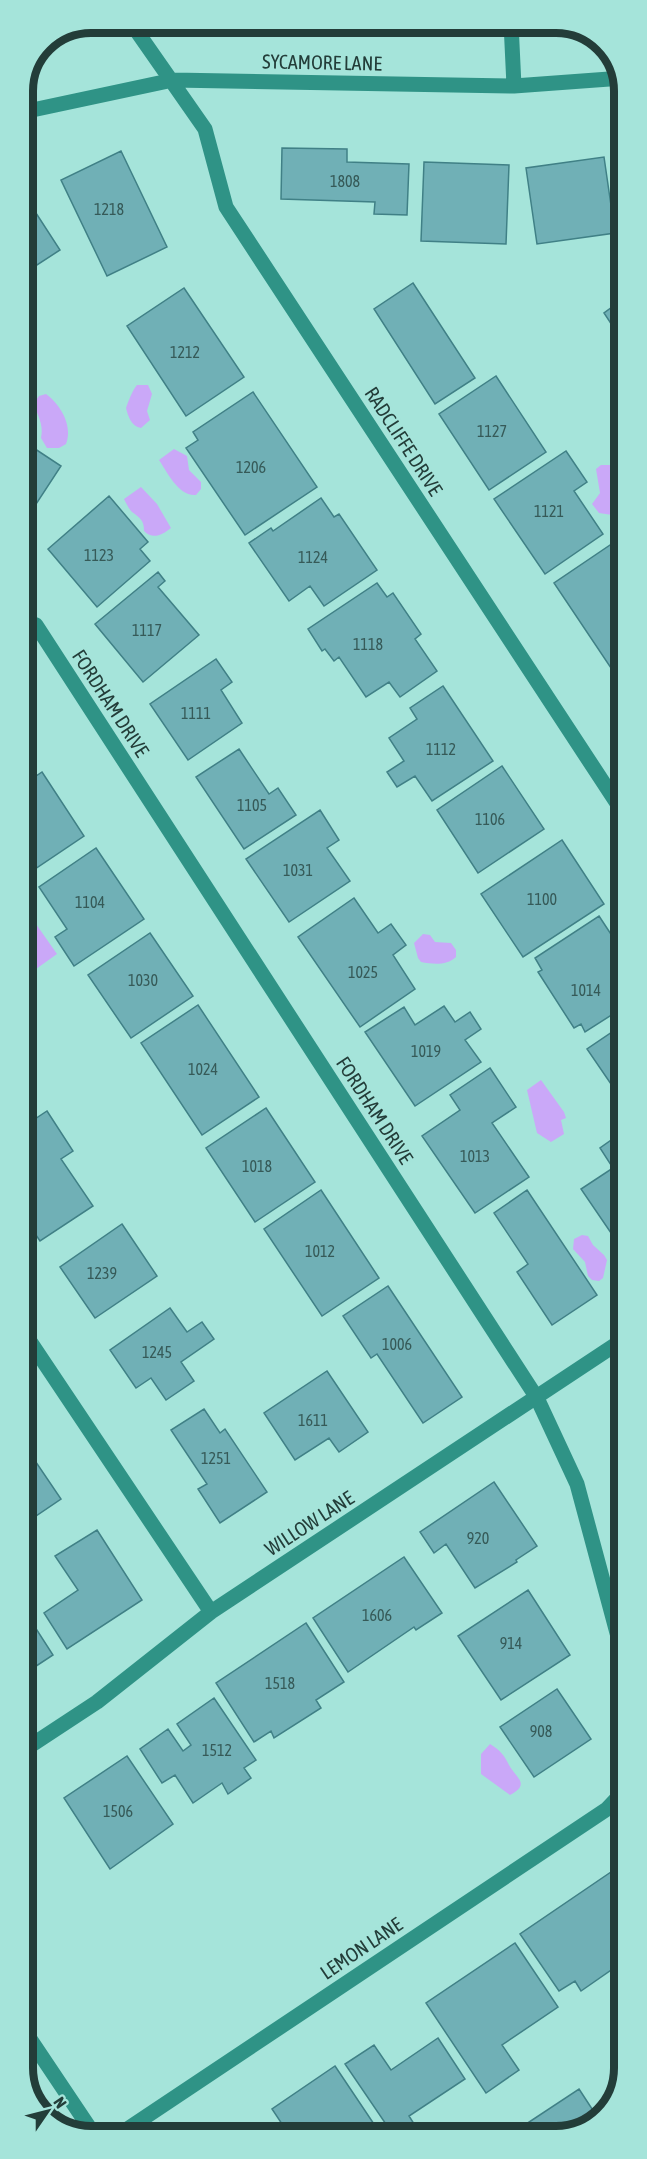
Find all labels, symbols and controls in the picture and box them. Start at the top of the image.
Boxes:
street label: SYCAMORE LANE [262,49,383,75]
house number: 1808 [330,172,360,190]
house number: 1218 [94,200,124,218]
house number: 1212 [170,343,200,361]
street label: RADCLIFFE DRIVE [360,382,448,500]
house number: 1127 [477,422,507,440]
house number: 1206 [236,458,266,476]
house number: 1121 [534,502,564,520]
house number: 1123 [84,546,114,564]
house number: 1124 [298,548,328,566]
house number: 1117 [132,621,162,639]
house number: 1118 [353,635,383,653]
street label: FORDHAM DRIVE [68,645,154,761]
house number: 1111 [181,704,211,722]
house number: 1112 [426,740,456,758]
house number: 1105 [237,796,267,814]
house number: 1106 [475,810,505,828]
house number: 1031 [283,861,313,879]
house number: 1100 [527,890,557,908]
house number: 1104 [75,893,105,911]
house number: 1025 [348,963,378,981]
house number: 1030 [128,971,158,989]
house number: 1014 [571,981,601,999]
house number: 1019 [411,1042,441,1060]
street label: FORDHAM DRIVE [332,1052,418,1168]
house number: 1024 [188,1060,218,1078]
house number: 1013 [460,1147,490,1165]
house number: 1018 [242,1157,272,1175]
house number: 1012 [305,1242,335,1260]
house number: 1239 [87,1264,117,1282]
house number: 1006 [382,1335,412,1353]
house number: 1245 [142,1343,172,1361]
house number: 1611 [298,1411,328,1429]
house number: 1251 [201,1449,231,1467]
street label: WILLOW LANE [260,1486,358,1560]
house number: 920 [467,1529,489,1547]
house number: 1606 [362,1606,392,1624]
house number: 914 [500,1634,522,1652]
house number: 1518 [265,1674,295,1692]
house number: 908 [530,1722,552,1740]
house number: 1512 [202,1741,232,1759]
house number: 1506 [103,1802,133,1820]
street label: LEMON LANE [316,1912,407,1984]
north arrow [18,2081,78,2141]
text: N [50,2093,70,2111]

